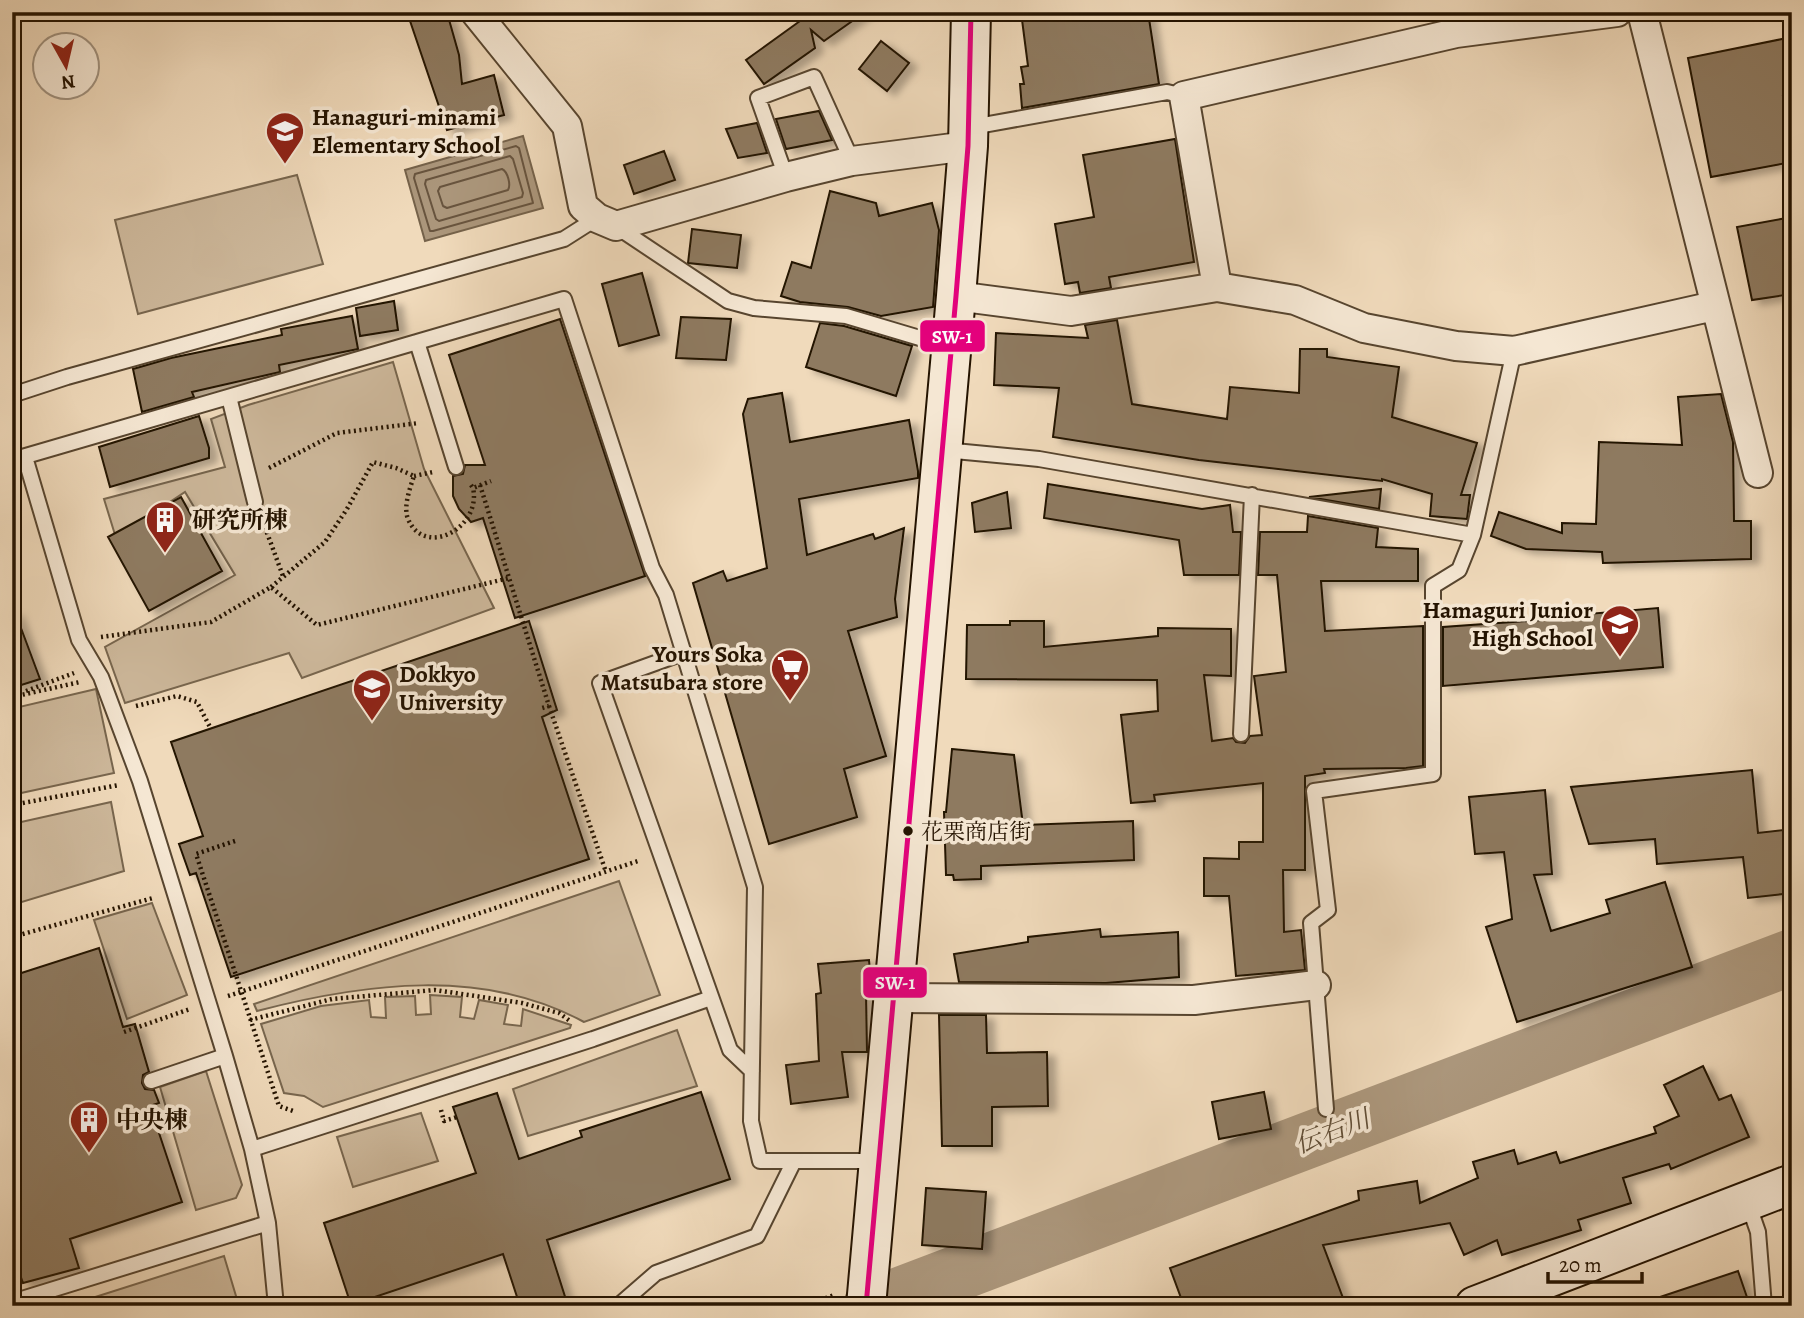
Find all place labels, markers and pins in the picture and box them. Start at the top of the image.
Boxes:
place label: Hanaguri-minami Elementary School [312,101,501,161]
school or university icon: Hanaguri-minami Elementary School [264,110,306,165]
building icon: 研究所棟 [144,499,186,554]
place label: 研究所棟 [192,504,288,536]
place label: Hamaguri Junior High School [1422,594,1594,654]
school or university icon: Hamaguri Junior High School [1599,603,1641,658]
place label: Yours Soka Matsubara store [600,638,763,698]
supermarket icon: Yours Soka Matsubara store [769,647,811,702]
place label: Dokkyo University [399,658,503,718]
school or university icon: Dokkyo University [351,667,393,722]
place label: 花栗商店街 [921,817,1031,847]
marker: 花栗商店街 [901,824,915,838]
building icon: 中央棟 [68,1099,110,1154]
place label: 中央棟 [116,1104,188,1136]

